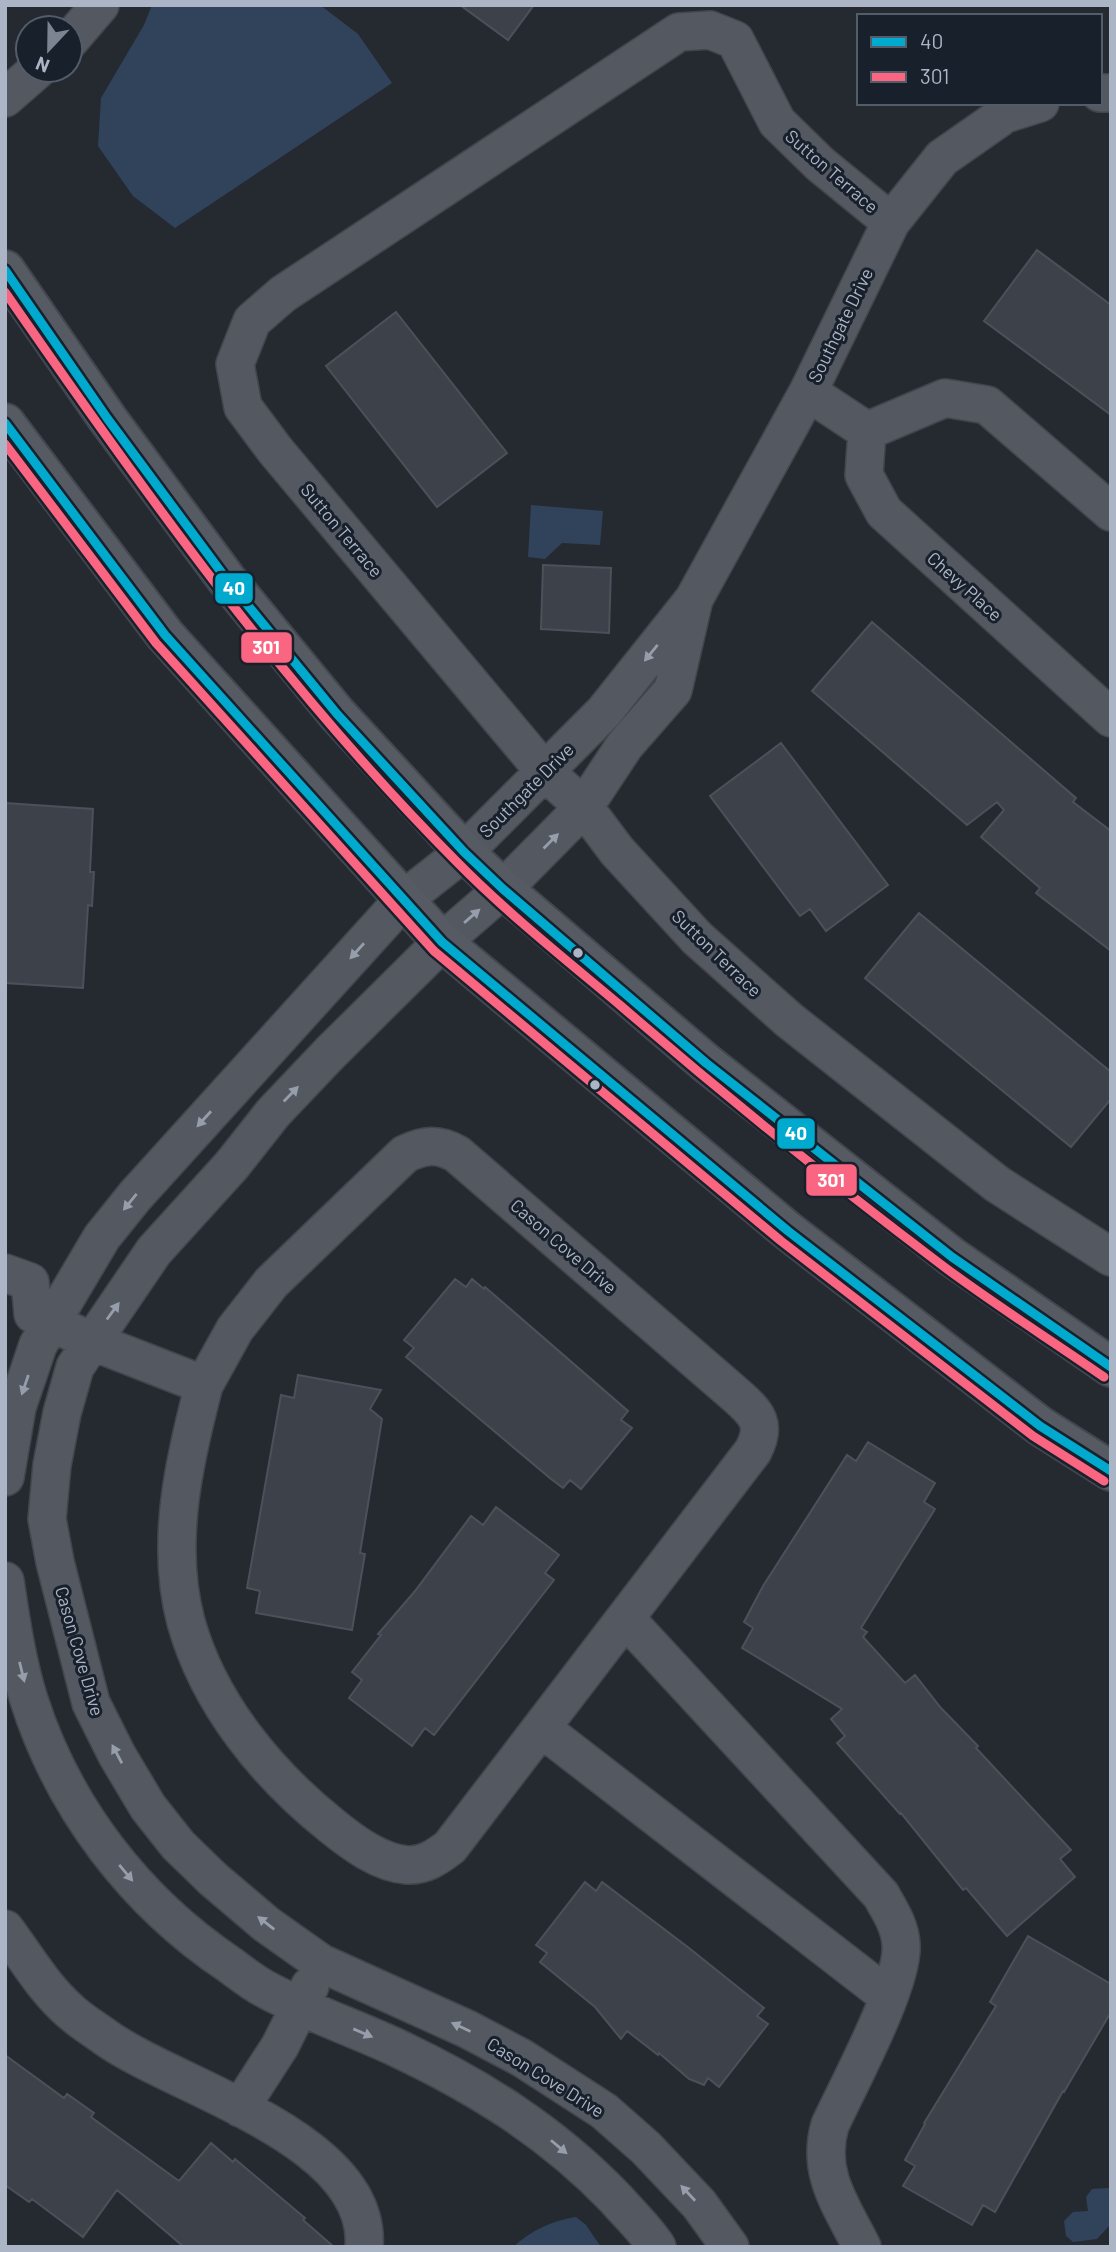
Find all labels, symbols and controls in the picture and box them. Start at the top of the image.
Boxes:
north arrow [14,14,84,84]
legend [857,14,1102,105]
text: 40 [920,28,943,53]
text: N [32,52,53,78]
text: 301 [920,63,949,88]
street label: Sutton Terrace [781,125,883,217]
street label: Southgate Drive [803,264,877,386]
street label: Sutton Terrace [296,479,388,581]
street label: Chevy Place [923,547,1007,625]
line badge: 40 [214,572,254,605]
text: 40 [223,576,245,599]
line badge: 301 [240,631,293,664]
text: 301 [252,635,280,658]
one-way arrow [644,643,659,661]
street label: Southgate Drive [474,738,578,842]
one-way arrow [542,833,559,849]
street label: Sutton Terrace [668,905,766,1001]
one-way arrow [464,909,481,924]
one-way arrow [349,942,365,960]
unlabelled marker [571,946,585,960]
unlabelled marker [588,1078,602,1092]
one-way arrow [283,1085,300,1102]
one-way arrow [196,1110,212,1128]
line badge: 40 [776,1117,816,1150]
text: 40 [785,1121,807,1144]
line badge: 301 [805,1163,858,1197]
text: 301 [817,1168,845,1191]
one-way arrow [122,1193,137,1211]
street label: Cason Cove Drive [506,1194,622,1298]
one-way arrow [106,1302,120,1320]
one-way arrow [19,1374,30,1395]
street label: Cason Cove Drive [51,1584,109,1718]
one-way arrow [17,1661,28,1683]
one-way arrow [111,1744,122,1764]
one-way arrow [118,1863,133,1881]
one-way arrow [257,1916,275,1930]
one-way arrow [451,2021,471,2033]
one-way arrow [353,2028,374,2039]
street label: Cason Cove Drive [483,2032,609,2122]
one-way arrow [551,2139,568,2154]
one-way arrow [681,2185,697,2202]

